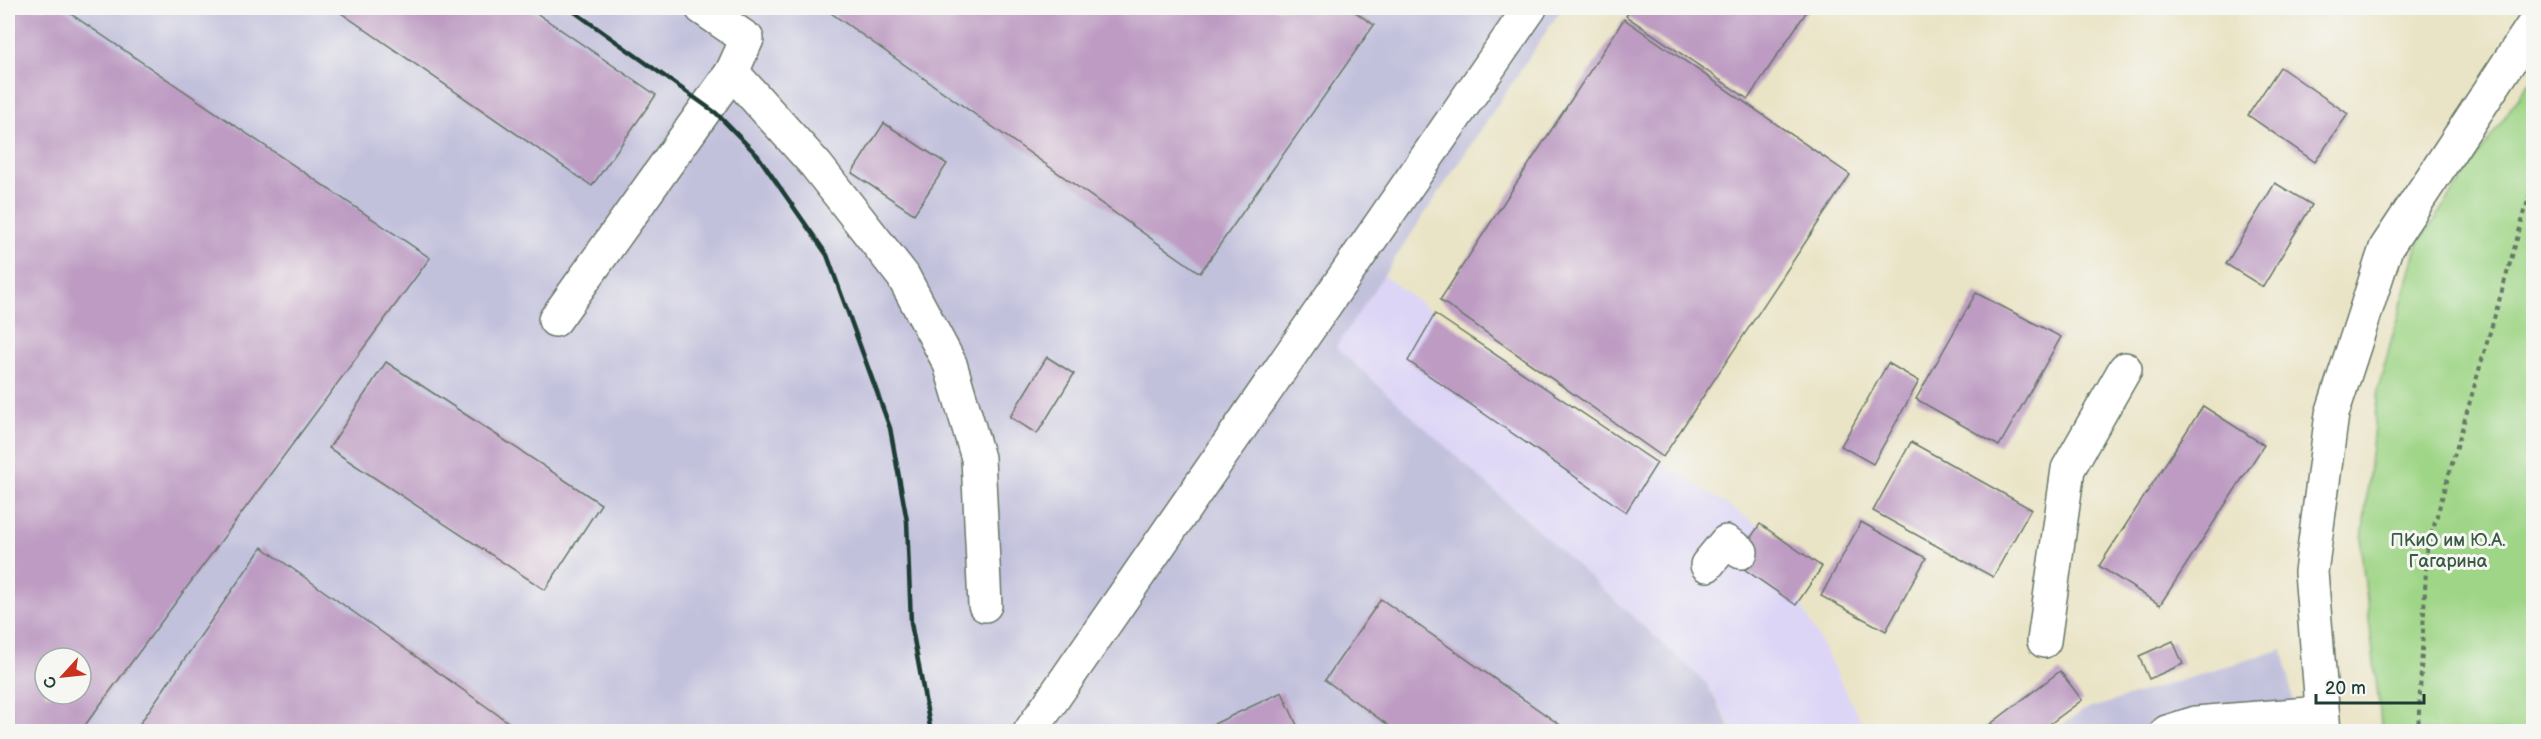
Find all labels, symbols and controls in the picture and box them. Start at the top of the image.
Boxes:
park label: ПКиО им Ю.А. Гагарина [2390,530,2506,572]
north arrow [33,646,93,706]
scale bar [2316,667,2424,705]
text: С [40,673,62,691]
text: 20 m [2325,678,2366,699]

